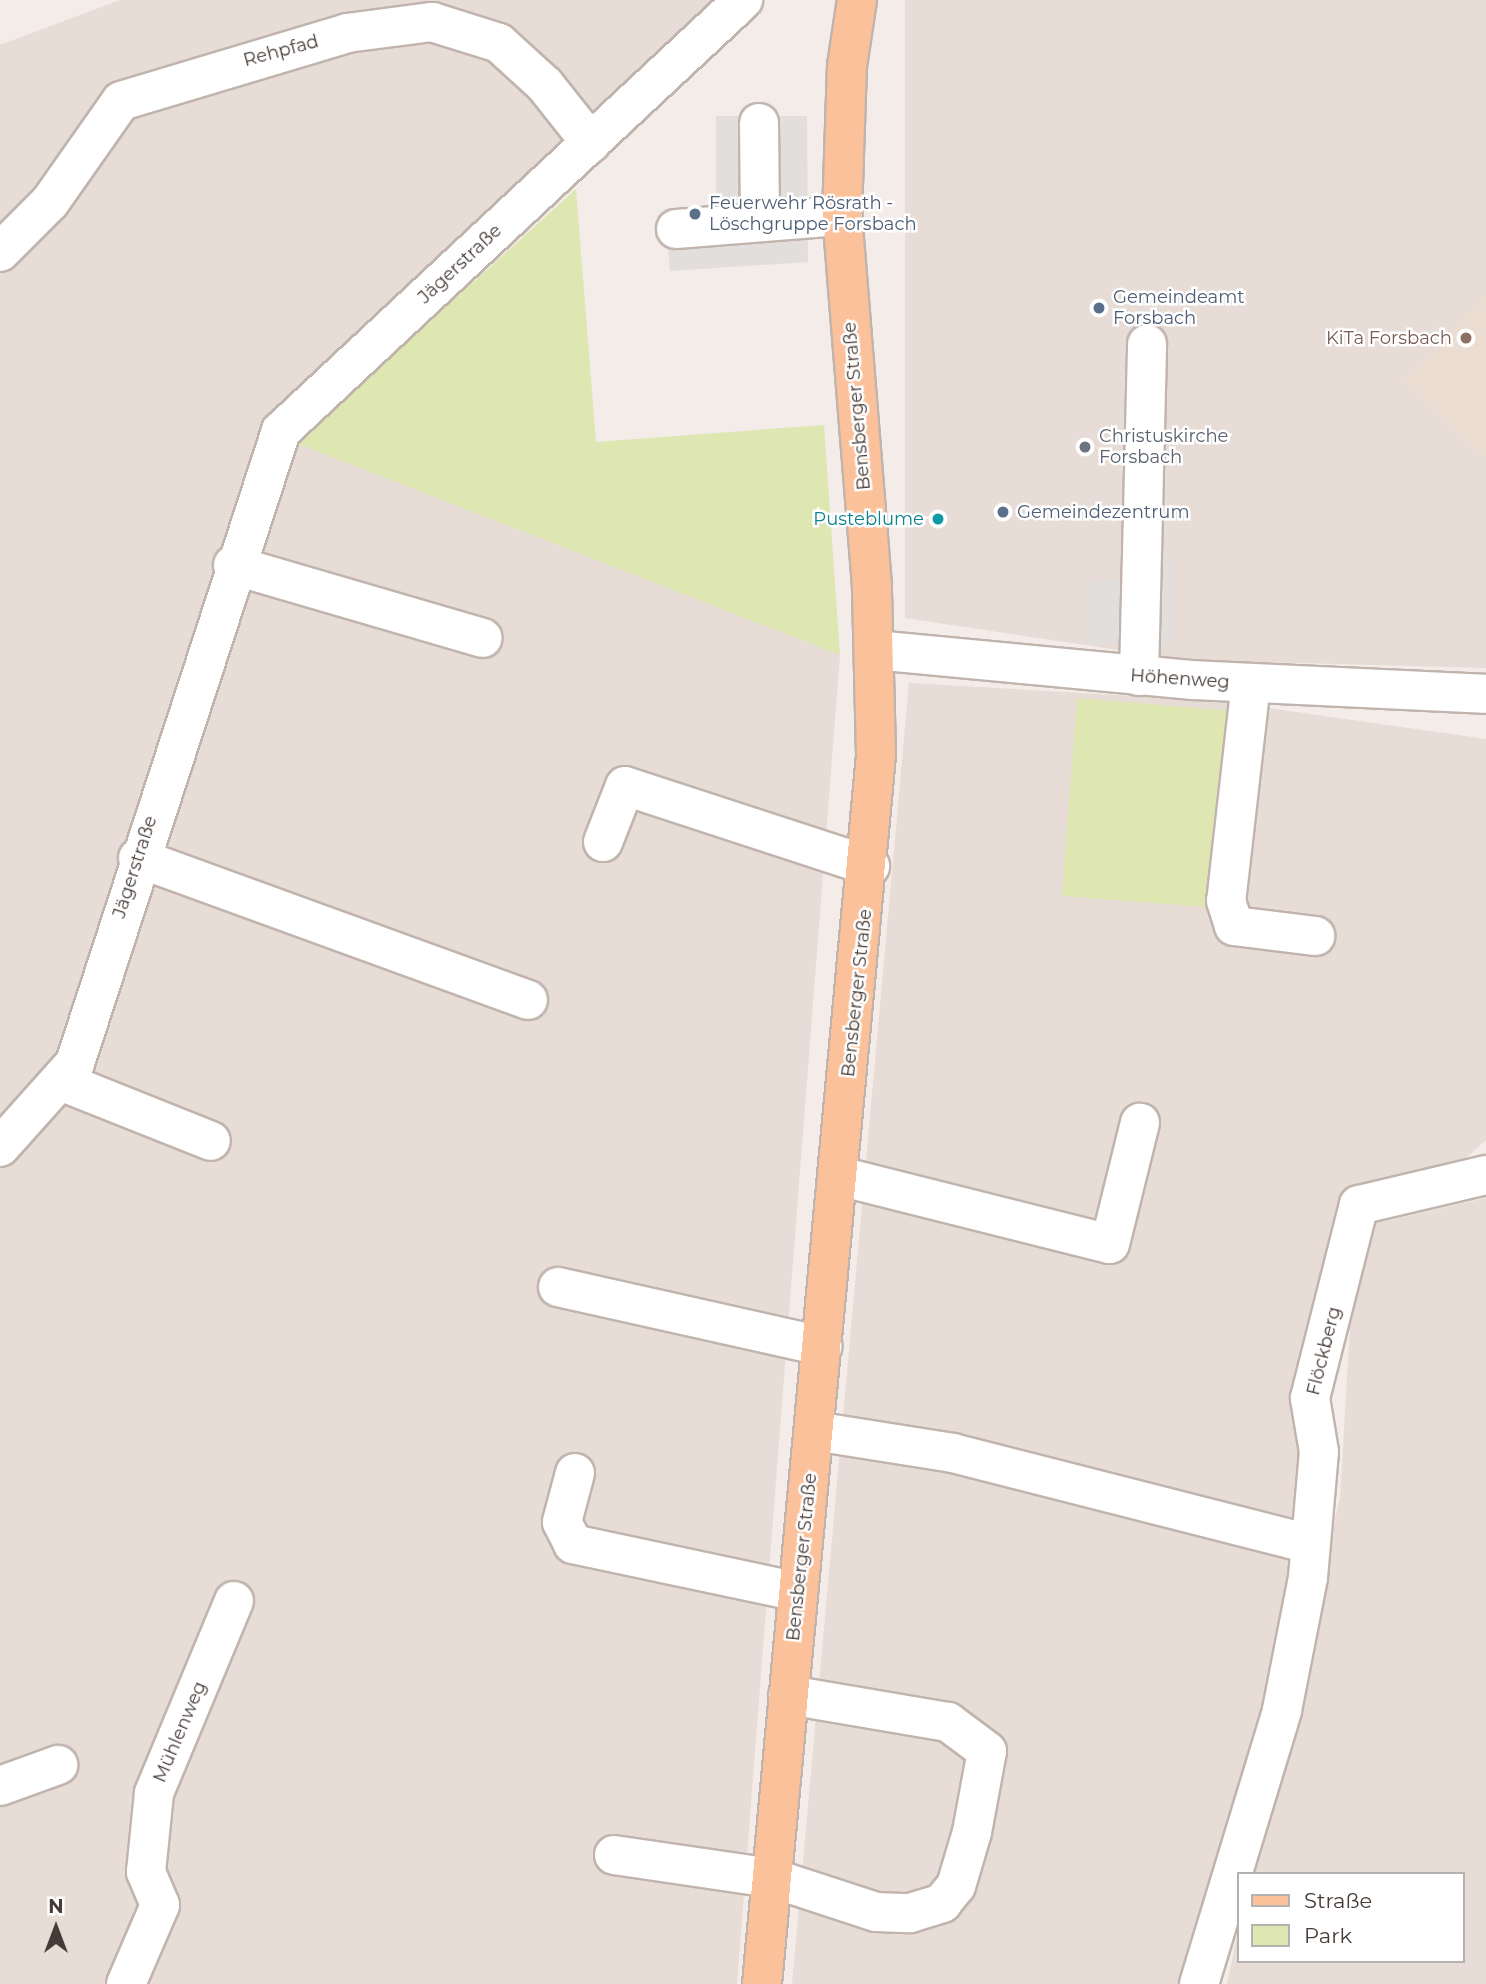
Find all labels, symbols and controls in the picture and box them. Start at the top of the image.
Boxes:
street label: Rehpfad [241,31,321,71]
place label: Feuerwehr Rösrath - Löschgruppe Forsbach [709,193,917,235]
marker: Feuerwehr Rösrath - Löschgruppe Forsbach [687,206,703,222]
street label: Jägerstraße [414,220,506,308]
place label: Gemeindeamt Forsbach [1113,287,1245,330]
marker: Gemeindeamt Forsbach [1091,300,1107,316]
street label: Bensberger Straße [839,321,875,491]
place label: KiTa Forsbach [1326,327,1452,349]
marker: KiTa Forsbach [1458,330,1474,346]
place label: Christuskirche Forsbach [1099,426,1228,468]
marker: Christuskirche Forsbach [1077,439,1093,455]
place label: Gemeindezentrum [1017,501,1190,523]
marker: Gemeindezentrum [995,504,1011,520]
place label: Pusteblume [813,508,924,530]
marker: Pusteblume [930,511,946,527]
street label: Höhenweg [1130,665,1230,693]
street label: Jägerstraße [108,813,162,921]
street label: Bensberger Straße [837,908,877,1078]
street label: Flöckberg [1303,1304,1345,1398]
street label: Bensberger Straße [782,1472,822,1642]
street label: Mühlenweg [149,1678,211,1786]
legend [1238,1872,1465,1963]
text: Straße [1304,1888,1372,1913]
north arrow [21,1893,91,1963]
text: N [48,1895,64,1918]
text: Park [1304,1923,1352,1948]

